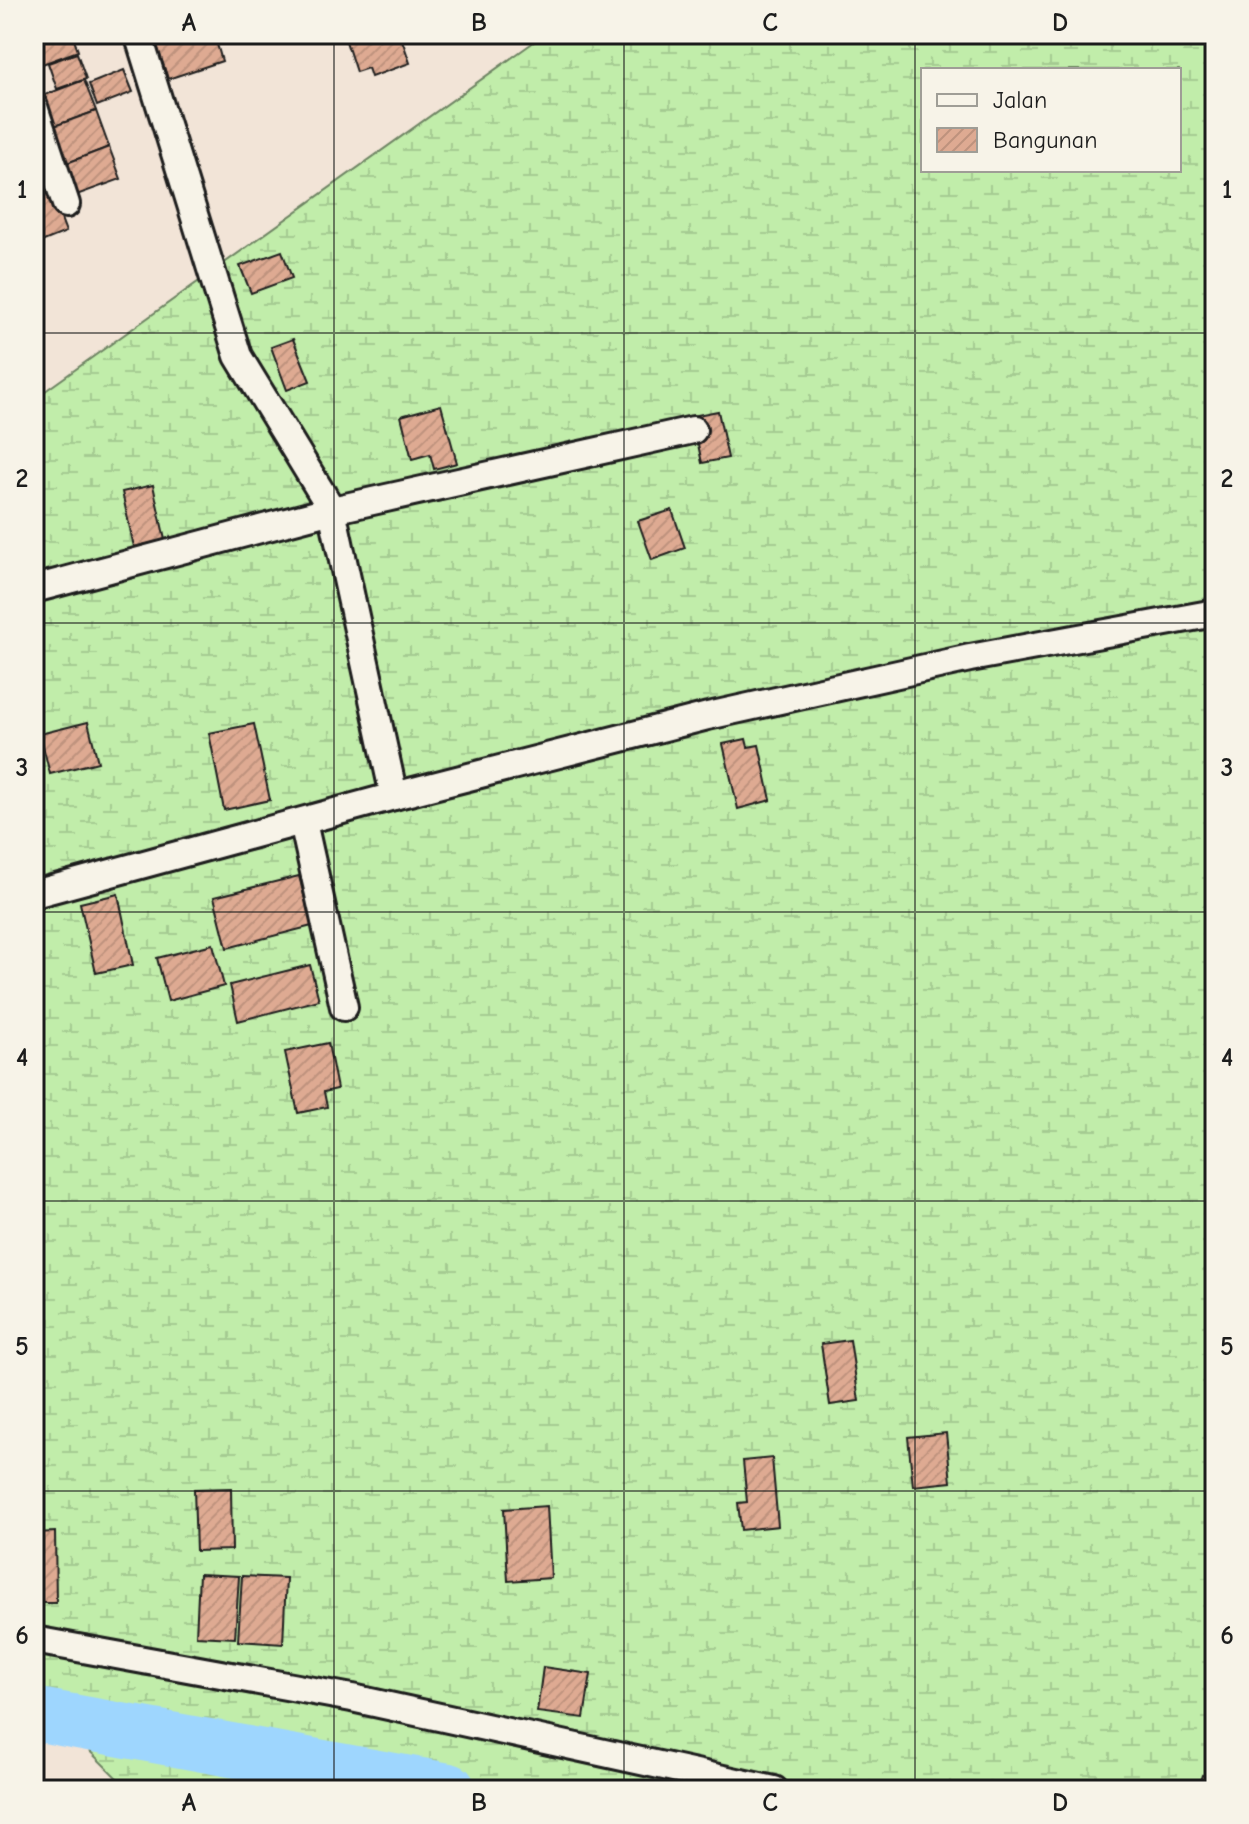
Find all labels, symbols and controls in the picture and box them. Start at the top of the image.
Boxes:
text: A [182,8,197,38]
text: B [471,8,487,38]
text: C [762,8,778,38]
text: D [1052,8,1068,38]
legend [921,68,1181,172]
text: Jalan [993,86,1047,114]
text: Bangunan [993,126,1097,154]
text: 1 [17,175,27,205]
text: 1 [1222,175,1232,205]
text: 2 [16,464,28,494]
text: 2 [1221,464,1233,494]
text: 3 [16,753,28,783]
text: 3 [1221,753,1233,783]
text: 4 [16,1043,28,1073]
text: 4 [1221,1043,1233,1073]
text: 5 [15,1332,29,1362]
text: 5 [1220,1332,1234,1362]
text: 6 [15,1621,29,1651]
text: 6 [1220,1621,1234,1651]
text: A [182,1788,197,1818]
text: B [471,1788,487,1818]
text: C [762,1788,778,1818]
text: D [1052,1788,1068,1818]

